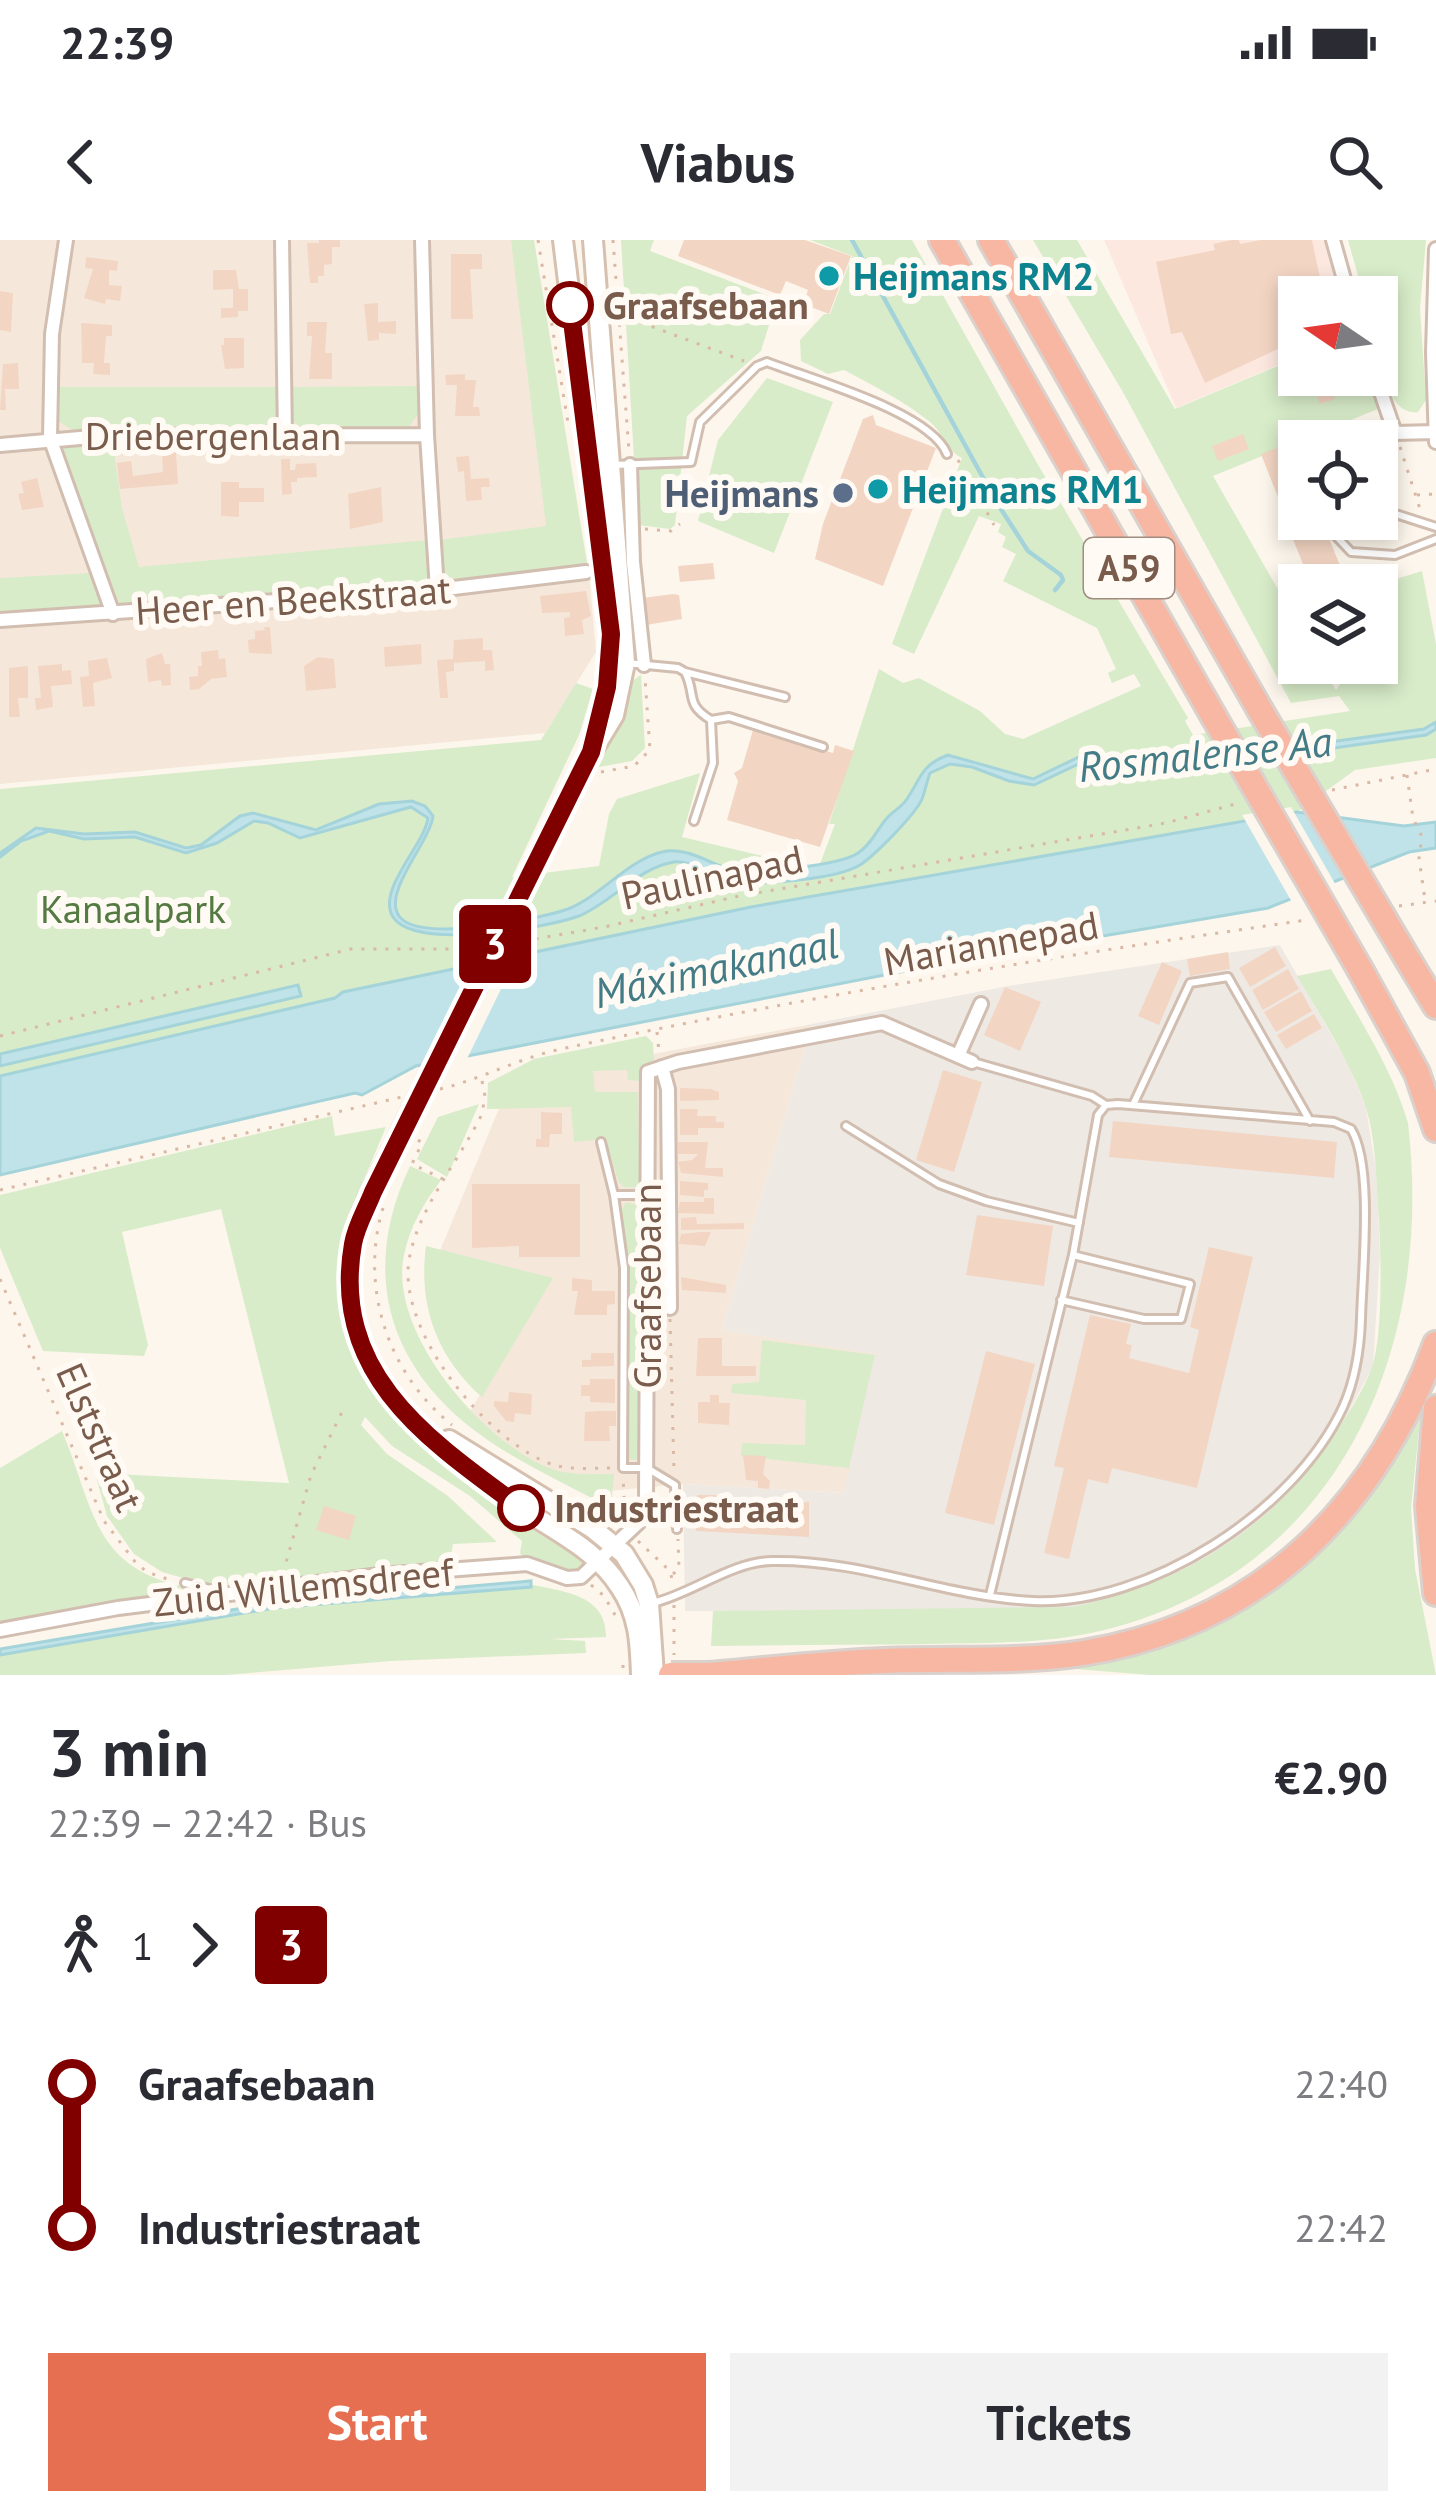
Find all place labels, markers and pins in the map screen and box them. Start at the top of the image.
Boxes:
place label: Heijmans RM2 [853,250,1094,301]
marker: Heijmans RM2 [816,263,842,289]
place label: Graafsebaan [603,279,809,330]
marker: Graafsebaan [548,283,592,327]
place label: Heijmans RM1 [902,463,1143,514]
place label: Heijmans [664,467,819,518]
marker: Heijmans RM1 [865,476,891,502]
marker: Heijmans [830,480,856,506]
place label: Industriestraat [554,1482,799,1533]
marker: Industriestraat [499,1486,543,1530]

